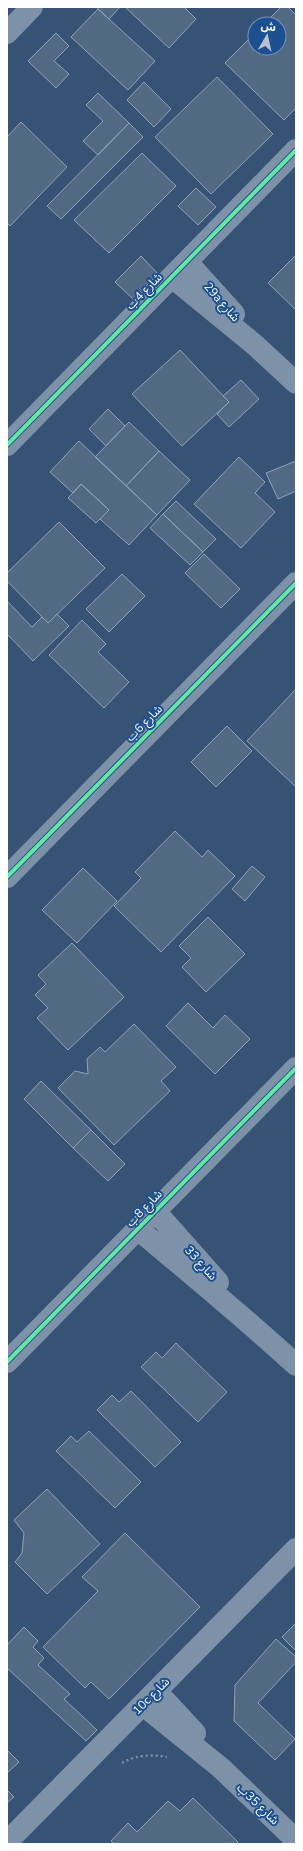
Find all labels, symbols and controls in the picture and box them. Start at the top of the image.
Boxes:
north arrow [247,16,287,56]
text: ش [260,18,277,35]
street label: شارع 4ب [122,269,166,314]
street label: 29a شارع [200,279,244,326]
street label: شارع 6ب [122,701,166,745]
street label: شارع 8ب [122,1186,166,1231]
street label: شارع 33 [181,1242,221,1284]
street label: 10c شارع [129,1674,174,1719]
street label: شارع 35ب [233,1780,283,1829]

